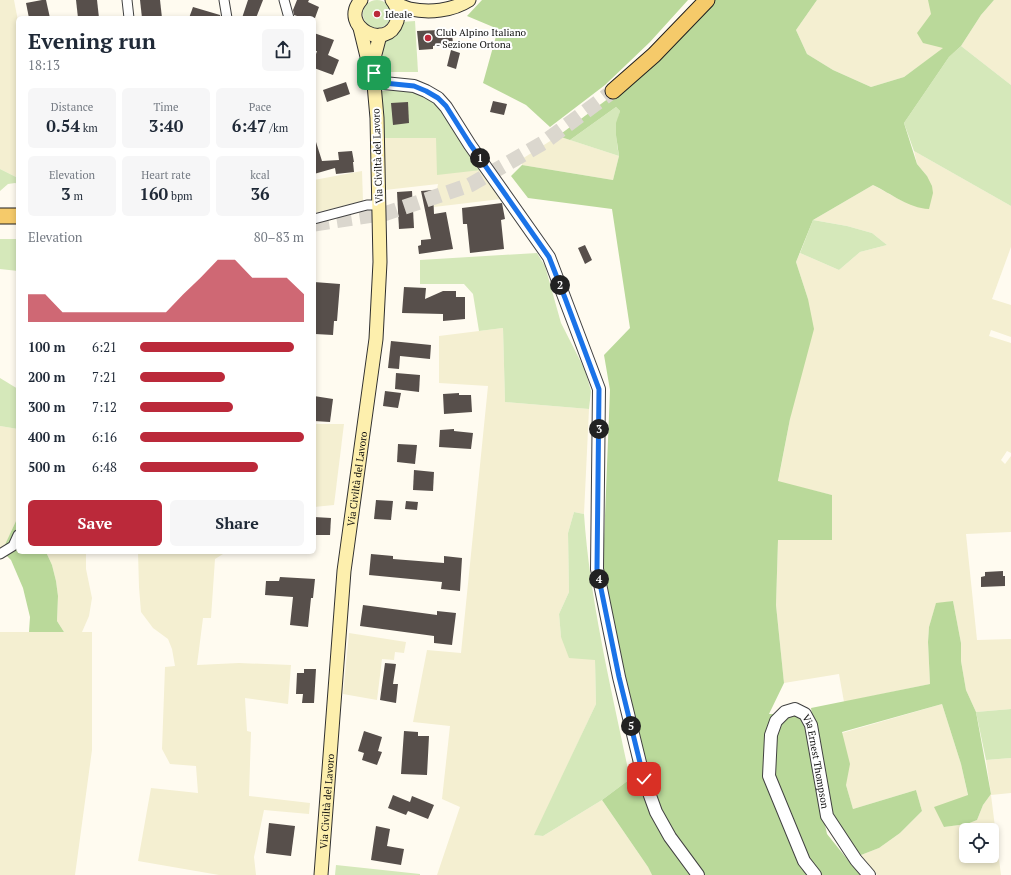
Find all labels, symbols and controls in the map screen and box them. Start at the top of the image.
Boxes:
place label: Ideale [385,8,412,21]
marker: Ideale [372,9,382,19]
text: Evening run [28,26,156,55]
place label: Club Alpino Italiano - Sezione Ortona [436,26,527,51]
button: share [262,29,304,71]
marker: Club Alpino Italiano - Sezione Ortona [423,33,433,43]
text: 18:13 [28,56,60,74]
pin [357,56,391,90]
icon: arrive [363,62,385,84]
text: Distance [51,100,93,114]
text: Time [153,100,179,114]
text: Pace [249,100,271,114]
street label: Via Civiltà del Lavoro [369,108,386,204]
text: 0.54 [46,114,80,137]
text: 3:40 [149,114,183,137]
text: 6:47 [232,114,267,137]
text: km [80,121,98,135]
text: /km [267,121,288,135]
pin: 1 [470,148,490,168]
text: 1 [477,151,483,165]
text: Elevation [49,168,95,182]
text: Heart rate [141,168,191,182]
text: kcal [250,168,270,182]
text: 3 [61,182,71,205]
text: 160 [139,182,168,205]
text: 36 [250,182,270,205]
text: m [71,189,83,203]
text: bpm [168,189,193,203]
text: Elevation [28,228,83,246]
text: 80–83 m [254,228,304,246]
pin: 2 [550,275,570,295]
text: 2 [557,278,563,292]
text: 100 m [28,338,66,356]
text: 6:21 [92,338,117,356]
text: 200 m [28,368,66,386]
text: 7:21 [92,368,117,386]
text: 300 m [28,398,66,416]
text: 7:12 [92,398,117,416]
pin: 3 [589,419,609,439]
text: 3 [596,422,602,436]
text: 400 m [28,428,66,446]
text: 6:16 [92,428,117,446]
street label: Via Civiltà del Lavoro [344,430,370,527]
text: 500 m [28,458,66,476]
text: 6:48 [92,458,117,476]
button: Save [28,500,162,546]
button: Share [170,500,304,546]
pin: 4 [589,569,609,589]
text: 4 [596,572,602,586]
street label: Via Ernest Thompson [799,712,832,810]
pin: 5 [621,716,641,736]
text: 5 [628,719,634,733]
street label: Via Civiltà del Lavoro [317,753,337,849]
pin [627,762,661,796]
icon: check [633,768,655,790]
map controls [959,823,999,863]
button: locate [959,823,999,863]

